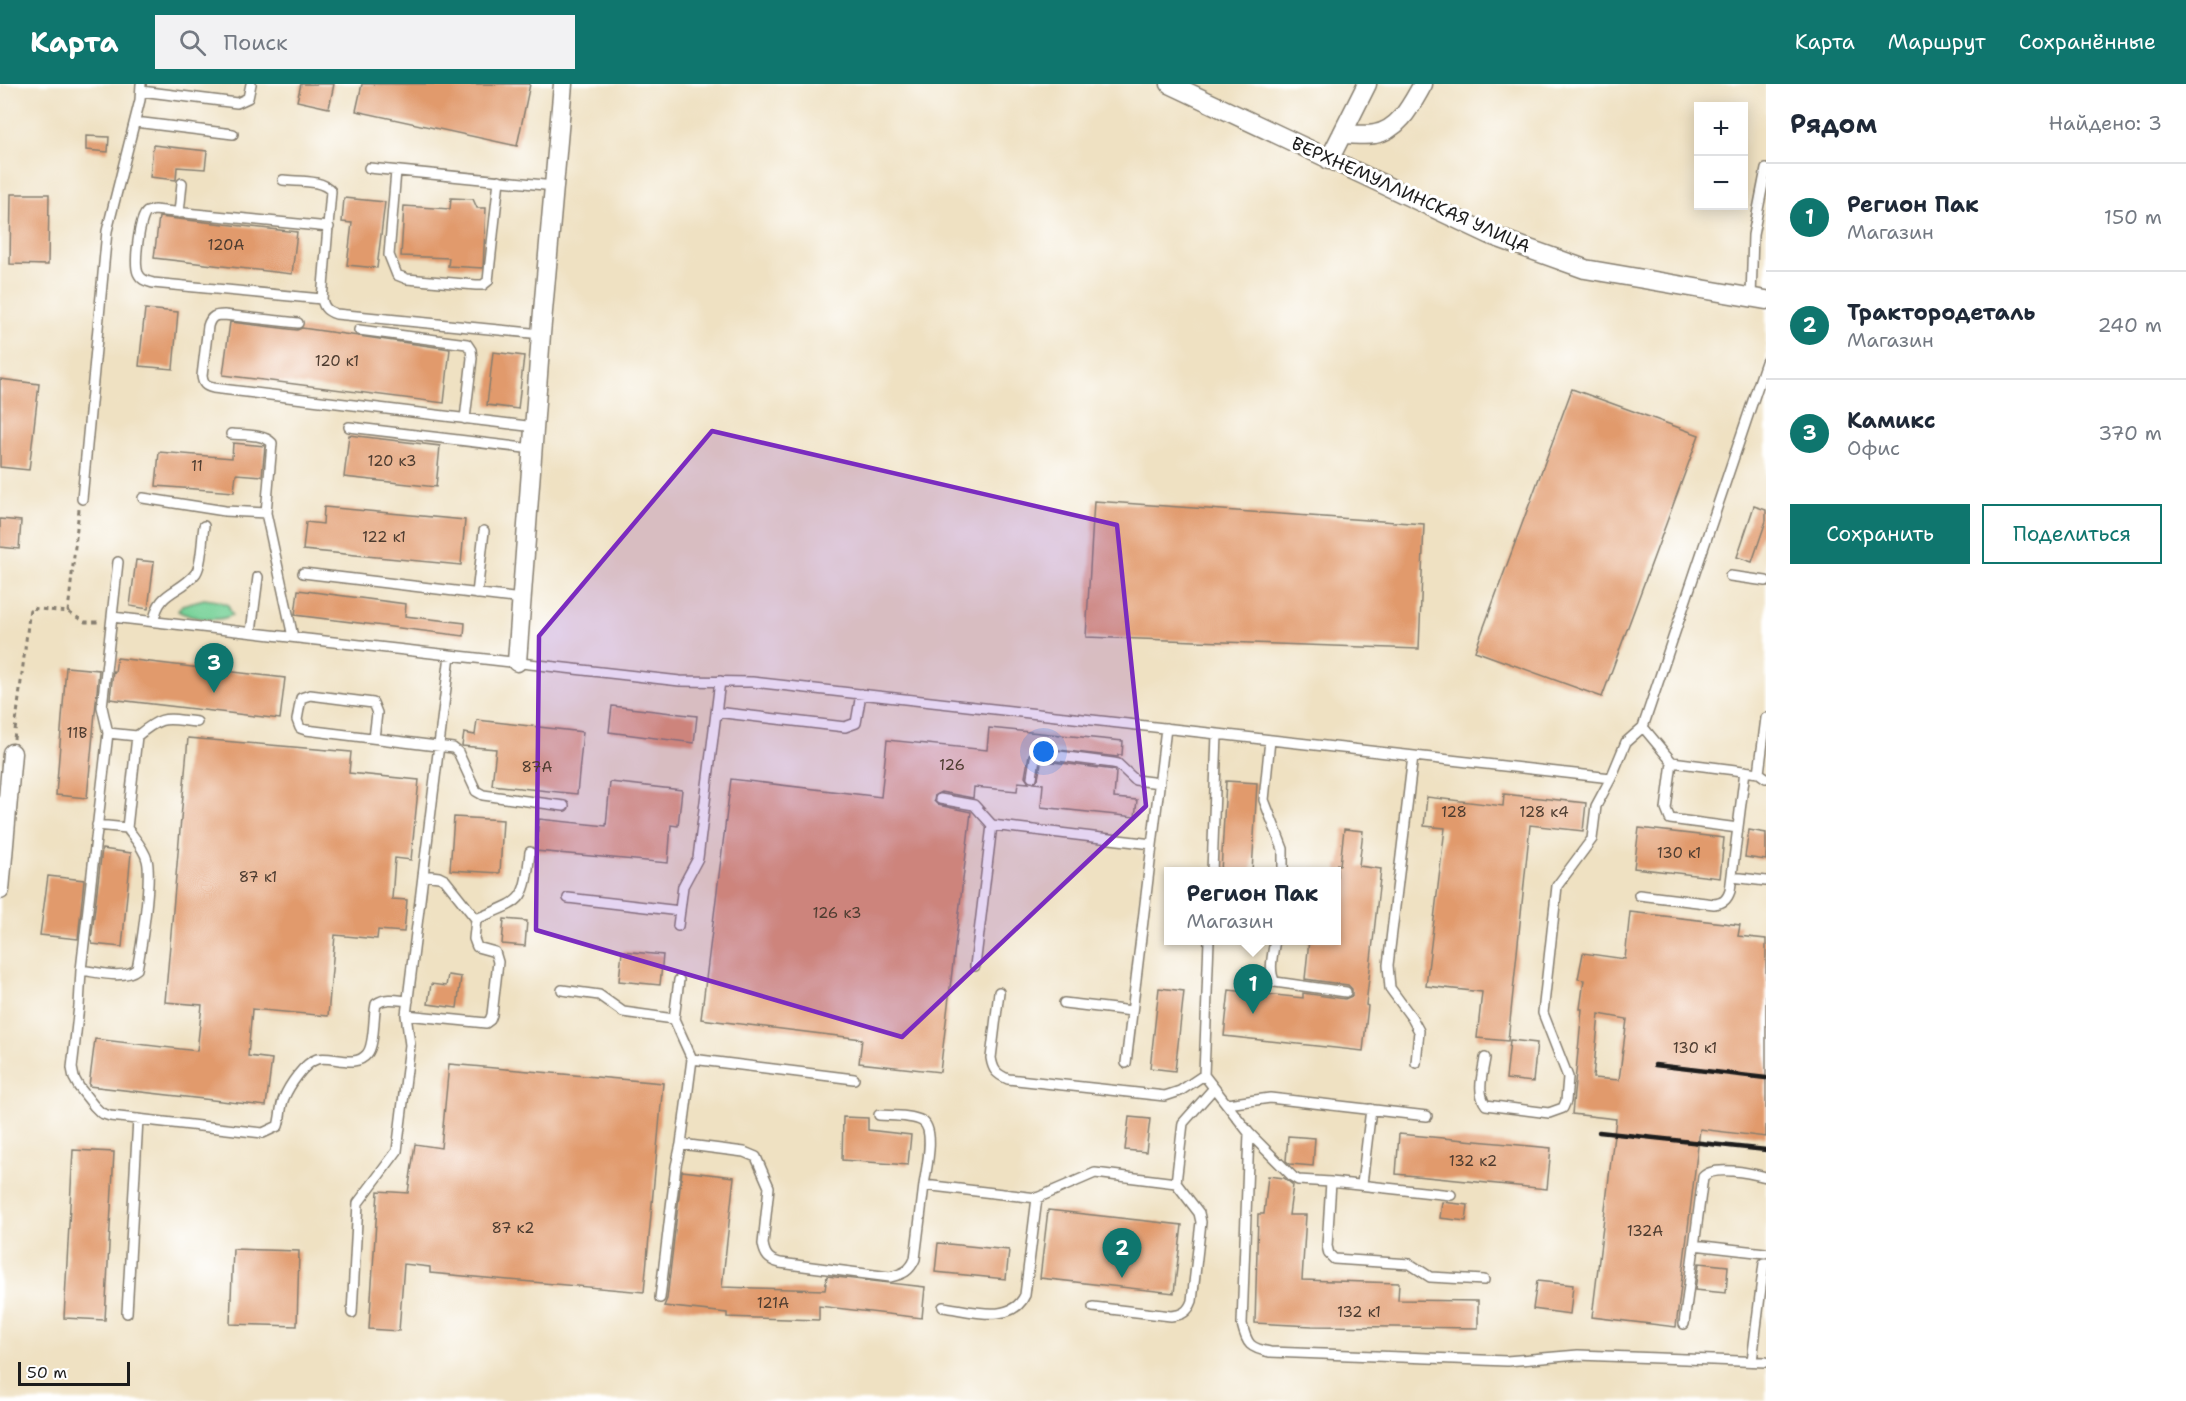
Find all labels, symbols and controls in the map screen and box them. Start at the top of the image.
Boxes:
search box [155,15,575,69]
text: Карта [30,23,119,61]
icon: search [176,26,209,59]
text: Поиск [224,28,288,57]
text: Карта [1795,28,1855,56]
text: Маршрут [1888,28,1986,56]
text: Сохранённые [2019,28,2156,56]
map controls [1694,102,1748,210]
button: + [1694,102,1748,156]
text: Рядом [1790,106,1877,141]
text: Найдено: 3 [2049,110,2162,136]
street label: ВЕРХНЕМУЛЛИНСКАЯ УЛИЦА [1288,131,1534,259]
button: − [1694,156,1748,210]
text: Регион Пак [1847,190,1979,219]
text: 1 [1805,204,1814,230]
text: 150 m [2104,204,2162,230]
text: Магазин [1847,219,1934,245]
house number: 120А [208,235,245,255]
text: Трактородеталь [1847,298,2035,327]
text: 2 [1803,312,1817,338]
text: 240 m [2097,312,2162,338]
text: Магазин [1847,327,1934,353]
house number: 120 к1 [315,351,359,371]
text: Камикс [1847,406,1936,435]
text: 3 [1803,420,1817,446]
text: 370 m [2098,420,2162,446]
text: Офис [1847,435,1900,461]
house number: 120 к3 [367,451,417,471]
house number: 11 [191,456,203,476]
button: Сохранить [1790,504,1970,564]
button: Поделиться [1982,504,2162,564]
house number: 122 к1 [362,527,406,547]
pin: 3 [194,644,234,693]
house number: 11В [67,723,88,743]
your location [1029,737,1058,766]
house number: 126 [939,755,965,775]
house number: 87А [522,757,553,777]
house number: 128 [1441,802,1467,822]
house number: 128 к4 [1519,802,1569,822]
house number: 130 к1 [1657,843,1701,863]
house number: 87 к1 [239,867,277,887]
popup [1164,867,1341,945]
text: Регион Пак [1187,879,1318,908]
house number: 126 к3 [813,903,862,923]
text: Магазин [1187,908,1273,934]
pin: 1 [1234,964,1272,1014]
house number: 130 к1 [1673,1038,1717,1058]
house number: 132 к2 [1449,1151,1497,1171]
house number: 87 к2 [491,1218,535,1238]
house number: 132А [1627,1221,1663,1241]
pin: 2 [1102,1228,1142,1278]
house number: 121А [757,1293,789,1313]
house number: 132 к1 [1337,1302,1381,1322]
scale bar [18,1359,130,1386]
text: 50 m [27,1362,67,1383]

